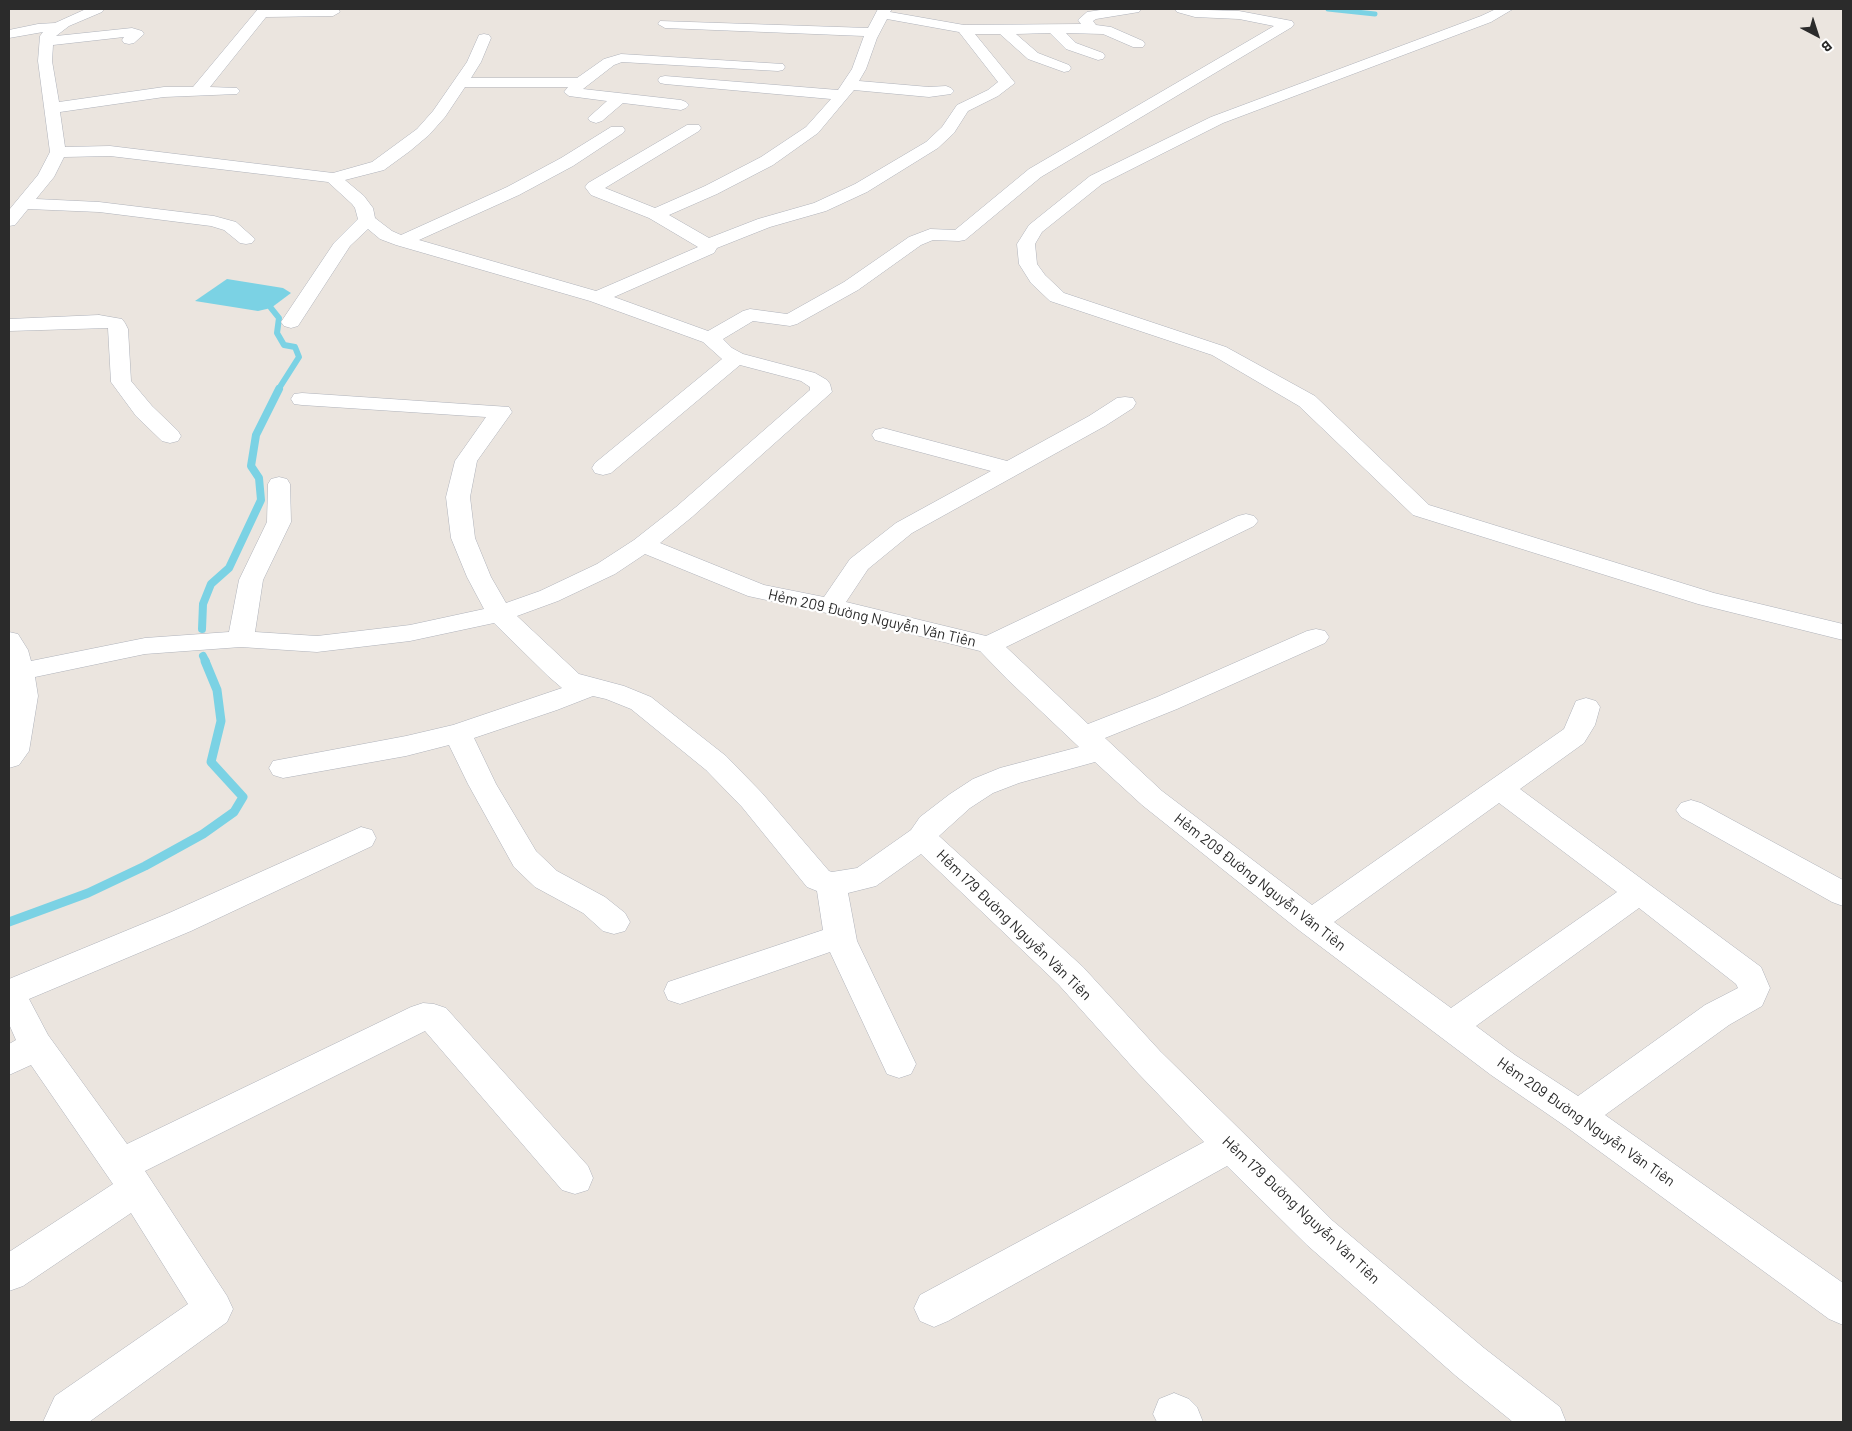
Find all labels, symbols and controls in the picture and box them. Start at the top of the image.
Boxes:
north arrow [1792,10,1842,60]
text: B [1818,38,1836,56]
street label: Hẻm 209 Đường Nguyễn Văn Tiên [766,585,978,651]
street label: Hẻm 209 Đường Nguyễn Văn Tiên [1171,809,1349,955]
street label: Hẻm 179 Đường Nguyễn Văn Tiên [933,846,1095,1004]
street label: Hẻm 209 Đường Nguyễn Văn Tiên [1494,1054,1678,1190]
street label: Hẻm 179 Đường Nguyễn Văn Tiên [1219,1132,1383,1288]

